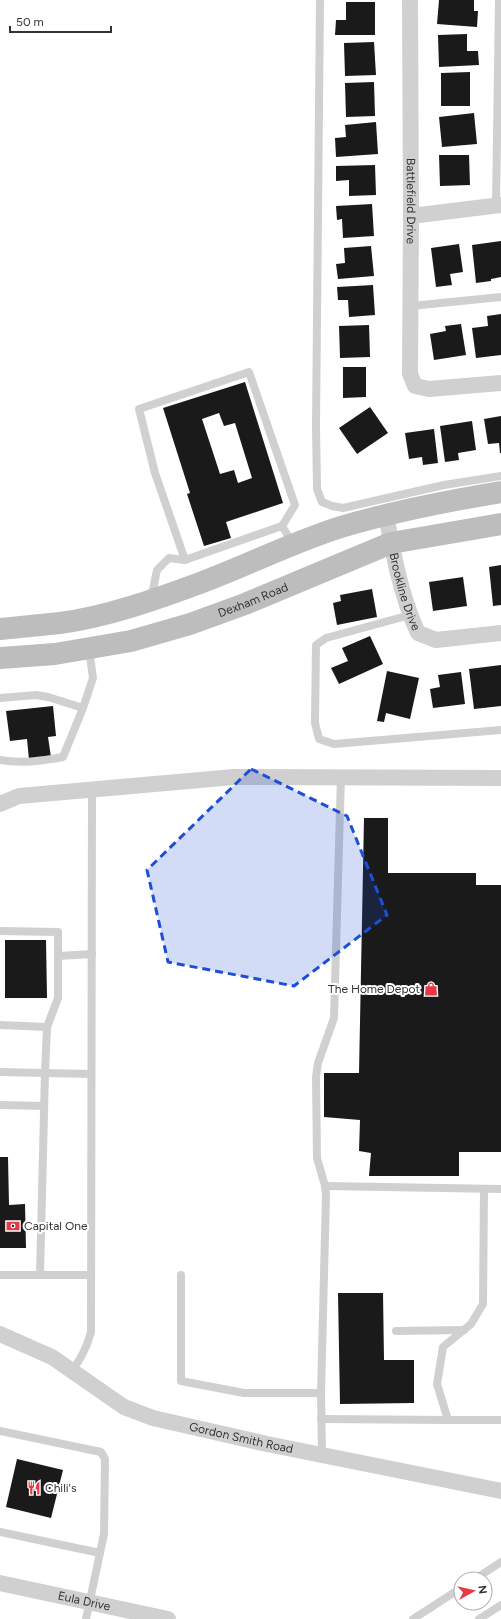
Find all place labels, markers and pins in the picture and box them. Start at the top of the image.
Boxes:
shop icon: The Home Depot [423,981,439,997]
place label: The Home Depot [328,982,420,996]
bank icon: Capital One [5,1218,21,1234]
place label: Capital One [24,1219,88,1233]
restaurant icon: Chili's [26,1480,42,1496]
place label: Chili's [45,1481,77,1495]

